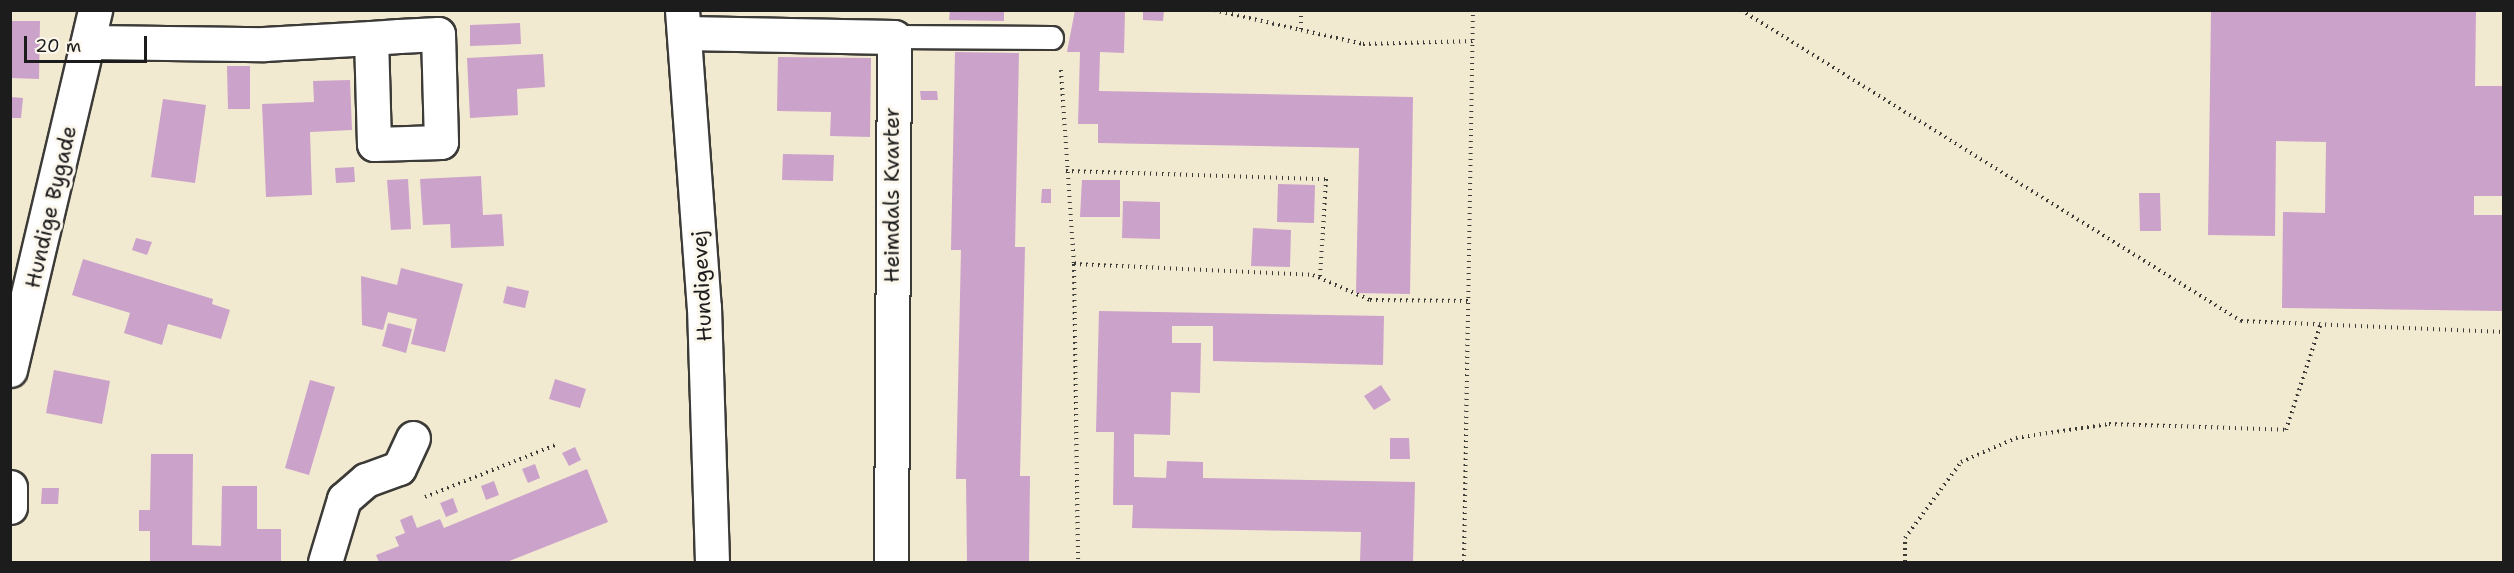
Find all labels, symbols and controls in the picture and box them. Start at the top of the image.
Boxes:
scale bar [27,24,150,62]
text: 20 m [35,34,81,58]
street label: Heimdals Kvarter [879,107,905,283]
street label: Hundige Bygade [20,123,82,291]
street label: Hundigevej [687,230,717,342]

